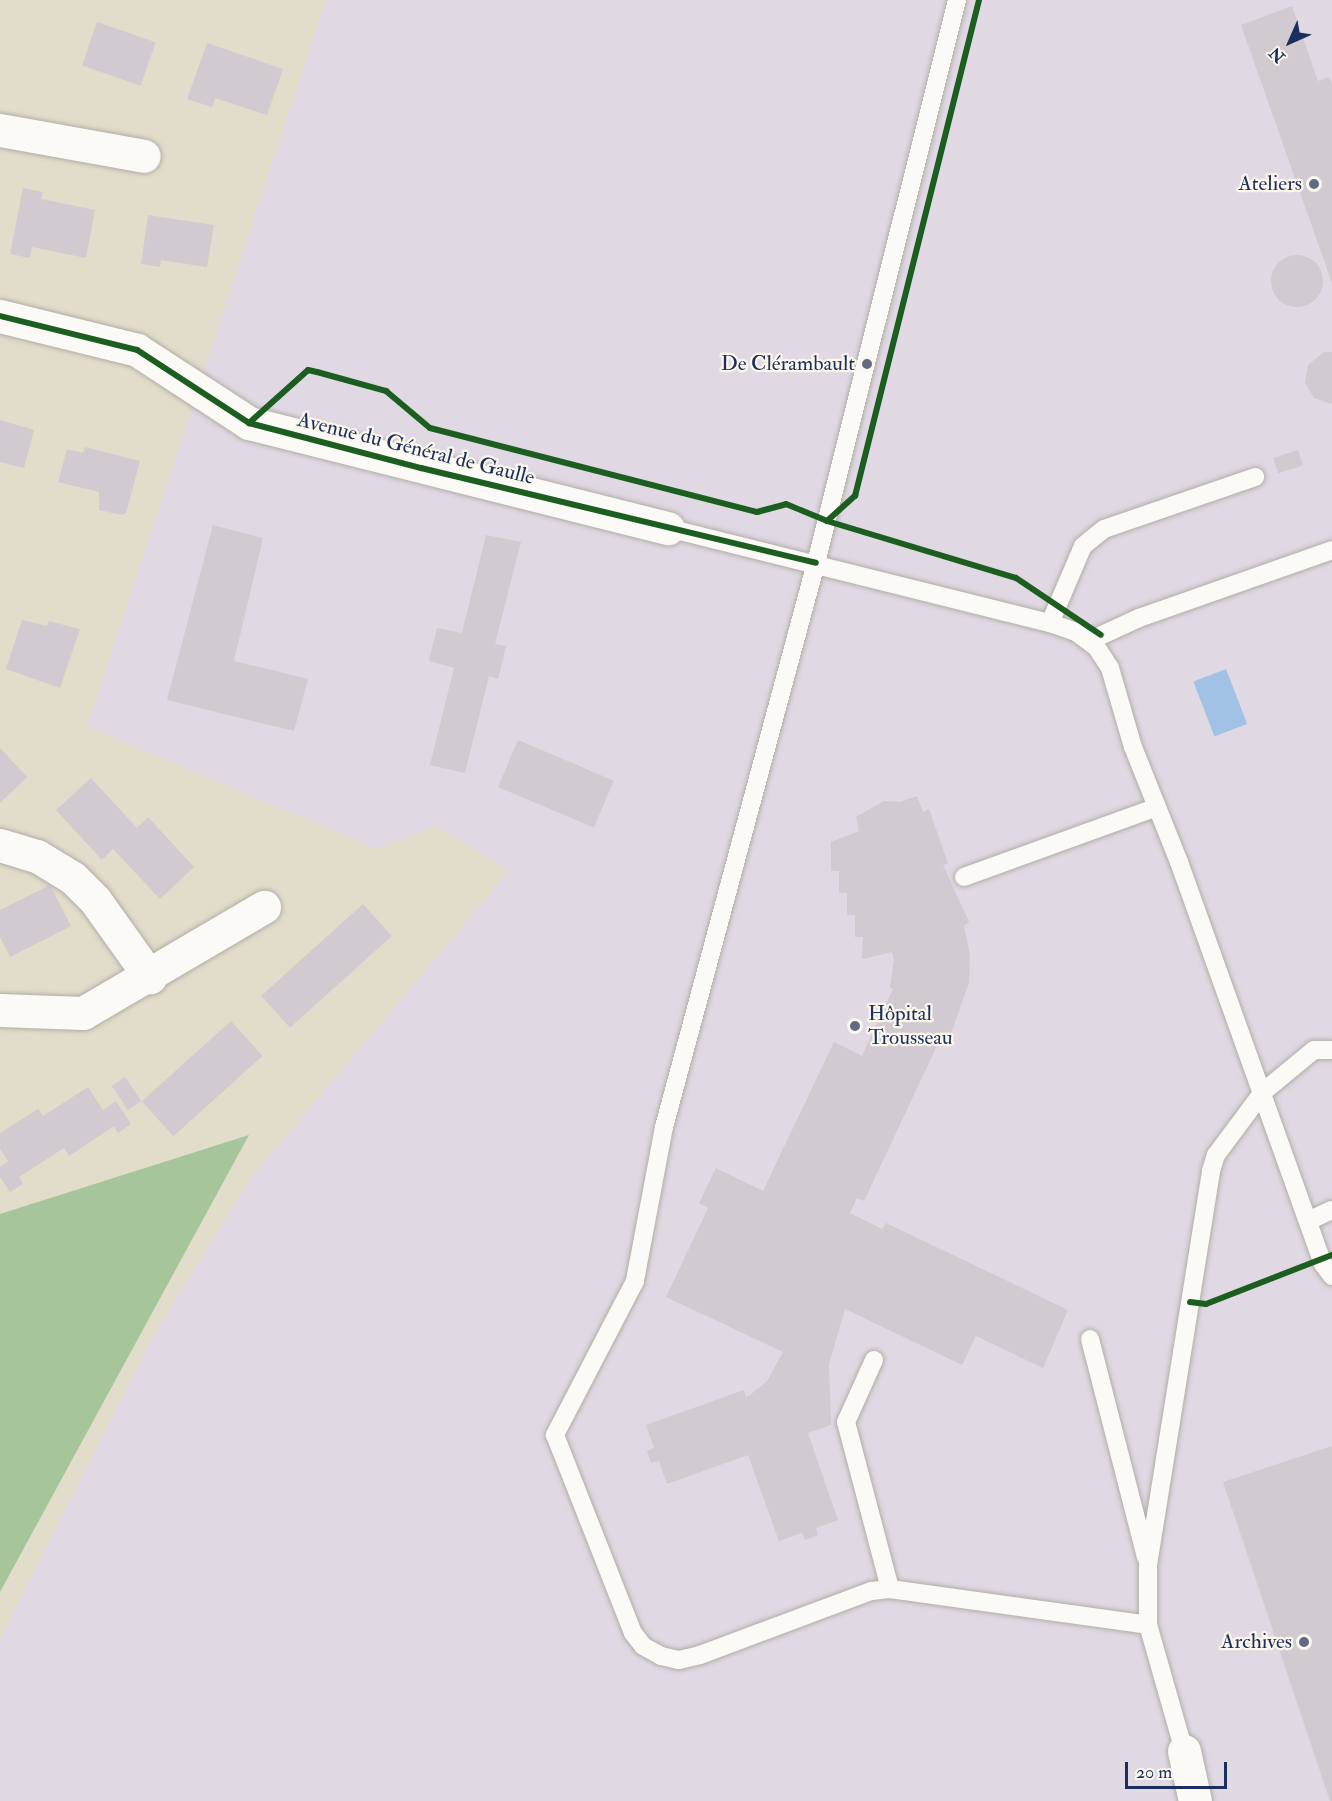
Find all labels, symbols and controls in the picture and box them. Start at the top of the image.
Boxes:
north arrow [1260,12,1320,72]
text: N [1265,43,1289,67]
place label: Ateliers [1238,171,1302,197]
marker: Ateliers [1307,177,1321,191]
place label: De Clérambault [721,351,855,377]
marker: De Clérambault [860,357,874,371]
street label: Avenue du Général de Gaulle [295,407,537,491]
place label: Hôpital Trousseau [868,1001,953,1051]
marker: Hôpital Trousseau [846,1017,864,1035]
place label: Archives [1221,1629,1292,1655]
marker: Archives [1297,1635,1311,1649]
scale bar [1128,1750,1230,1788]
text: 20 m [1136,1761,1172,1784]

